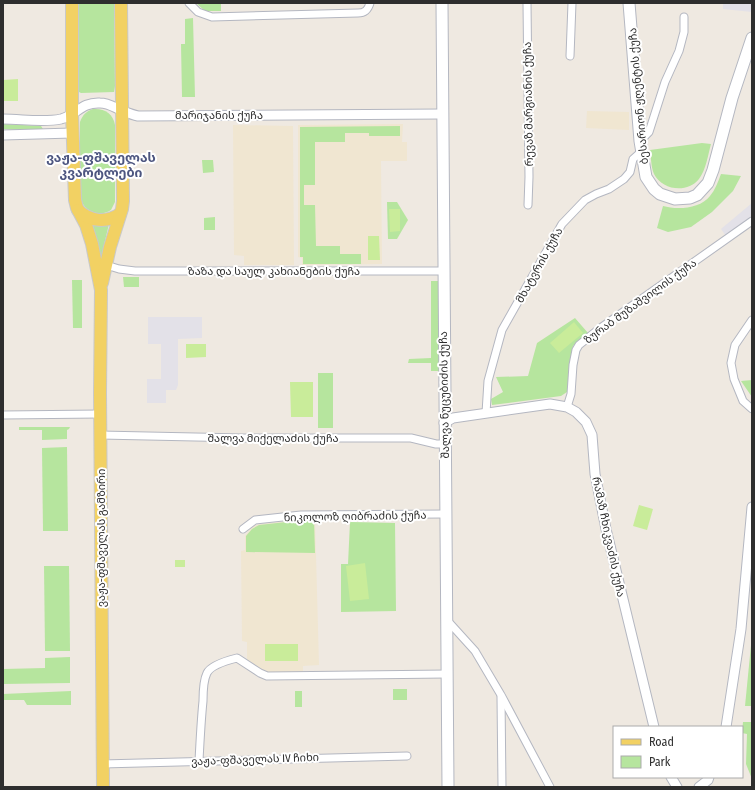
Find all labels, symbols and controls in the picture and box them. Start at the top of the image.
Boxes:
street label: ბესარიონ ჟღენტის ქუჩა [626,27,651,165]
street label: რევაზ მარგიანის ქუჩა [521,42,536,166]
street label: მარიჯანის ქუჩა [175,109,263,122]
district label: ვაჟა-ფშაველას კვარტლები [46,150,156,181]
street label: მხატვრის ქუჩა [513,225,566,305]
street label: ზურაბ მუზაშვილის ქუჩა [582,256,699,347]
street label: ზაზა და საულ კახიანების ქუჩა [188,265,360,278]
street label: შალვა ნუცუბიძის ქუჩა [437,331,452,459]
street label: შალვა მიქელაძის ქუჩა [207,432,339,445]
street label: ვაჟა-ფშაველას გამზირი [95,469,108,607]
street label: რამაზ ჩხიკვაძის ქუჩა [589,476,628,598]
street label: ნიკოლოზ ღიბრაძის ქუჩა [284,509,426,524]
legend [613,726,743,778]
text: Road [649,735,674,749]
street label: ვაჟა-ფშაველას IV ჩიხი [191,751,319,768]
text: Park [649,755,671,769]

